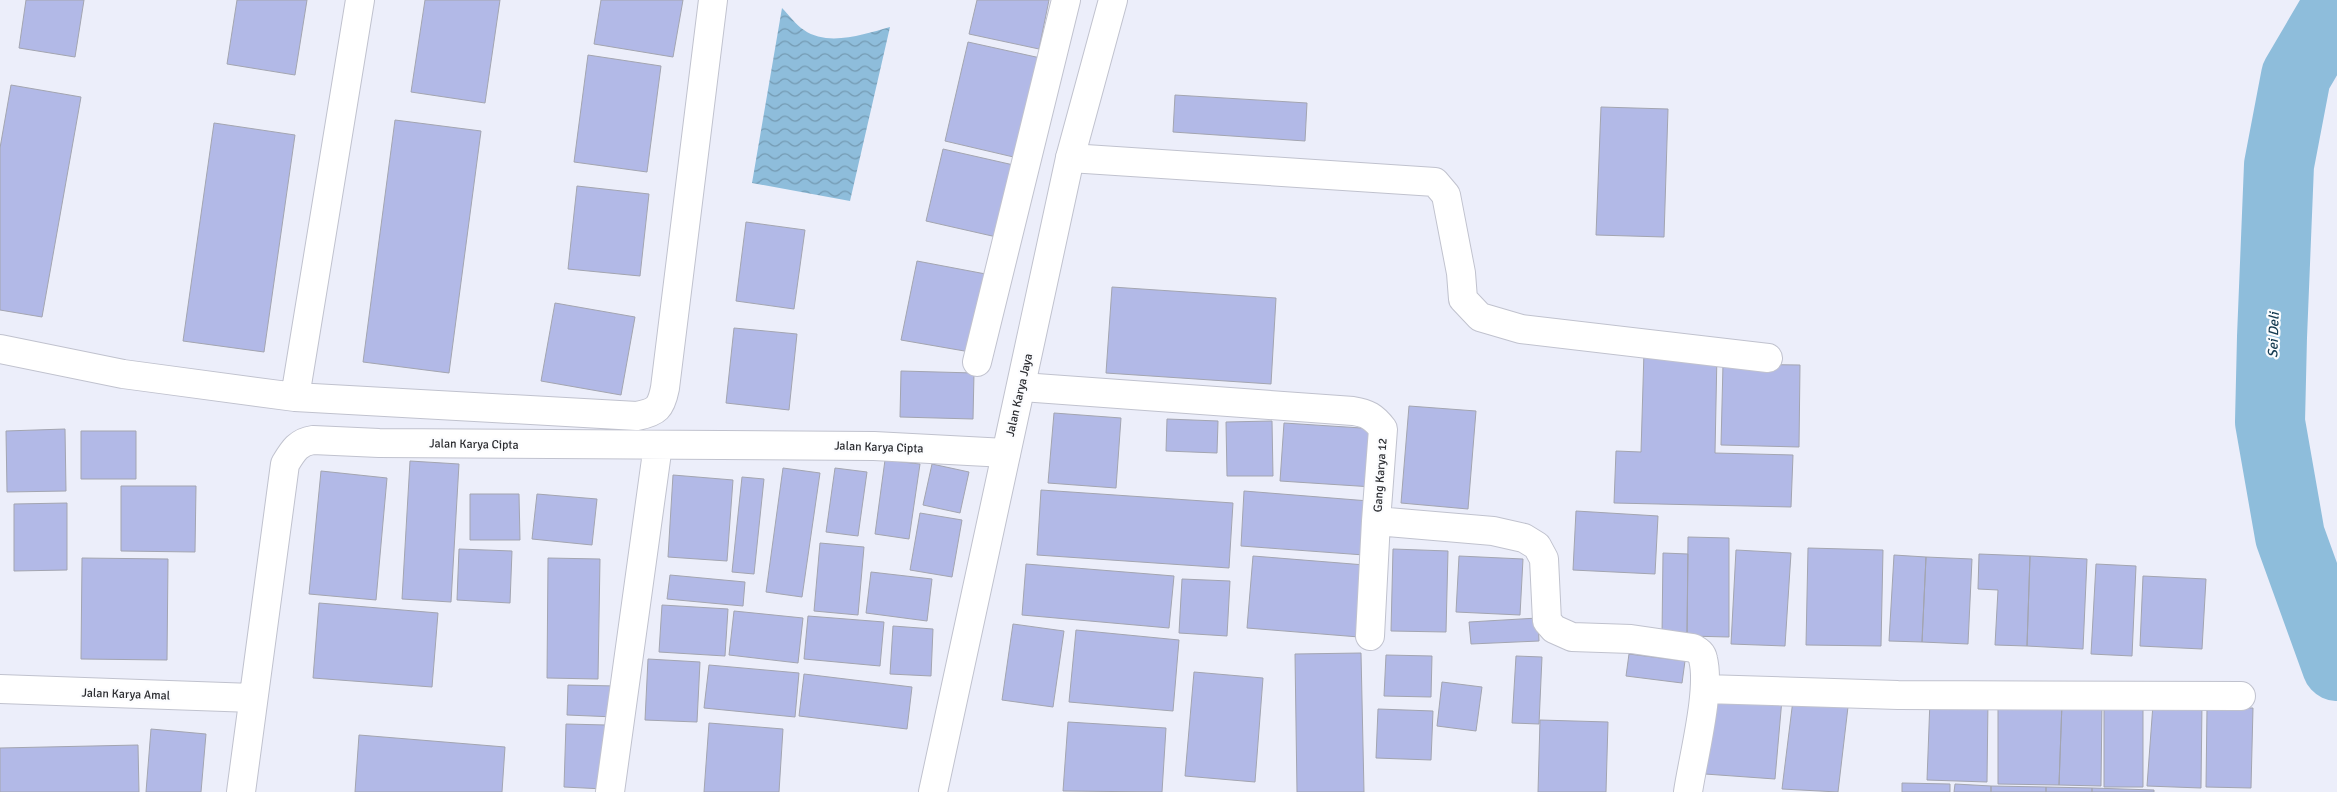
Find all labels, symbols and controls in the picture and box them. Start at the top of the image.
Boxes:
water label: Sei Deli [2264,311,2283,358]
street label: Jalan Karya Jaya [1003,352,1036,438]
street label: Jalan Karya Cipta [429,436,519,453]
street label: Gang Karya 12 [1370,437,1391,513]
street label: Jalan Karya Cipta [834,438,924,457]
street label: Jalan Karya Amal [81,685,171,704]

